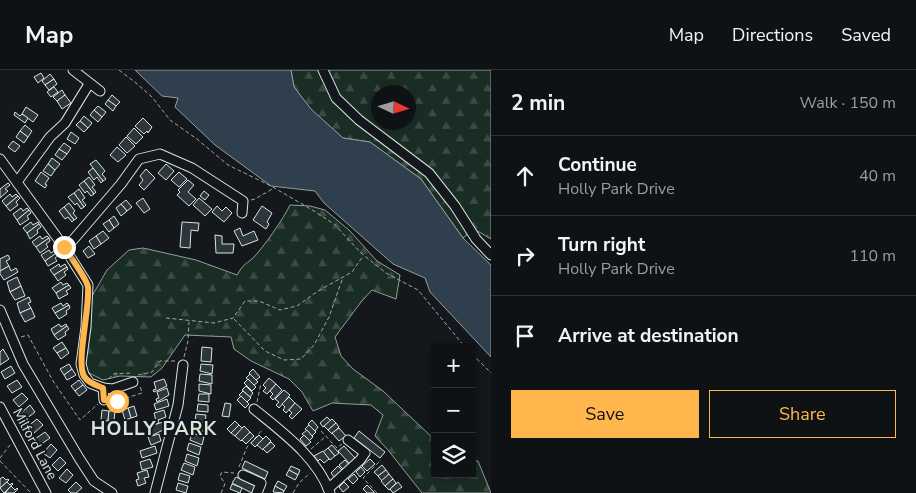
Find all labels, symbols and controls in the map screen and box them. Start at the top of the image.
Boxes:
text: Map [25,19,73,51]
text: Map [669,23,704,47]
text: Directions [732,23,813,47]
text: Saved [841,23,891,47]
north arrow [371,85,416,130]
text: 2 min [511,89,565,117]
text: Walk · 150 m [800,92,896,114]
text: Continue [558,152,637,178]
icon: ahead [511,162,539,190]
text: 40 m [859,165,896,187]
text: Holly Park Drive [558,178,675,200]
text: Turn right [558,232,645,258]
route end [53,236,76,259]
icon: right [511,242,539,270]
text: 110 m [849,245,896,267]
text: Holly Park Drive [558,258,675,280]
icon: arrive [511,322,539,350]
text: Arrive at destination [558,323,739,349]
map controls [431,343,476,478]
button: + [431,343,476,388]
button: − [431,388,476,433]
route start [106,390,129,413]
button: Save [511,390,699,438]
button: Share [709,390,896,438]
street label: Milford Lane [8,405,62,483]
district label: HOLLY PARK [91,416,218,442]
button: layers [431,433,476,478]

